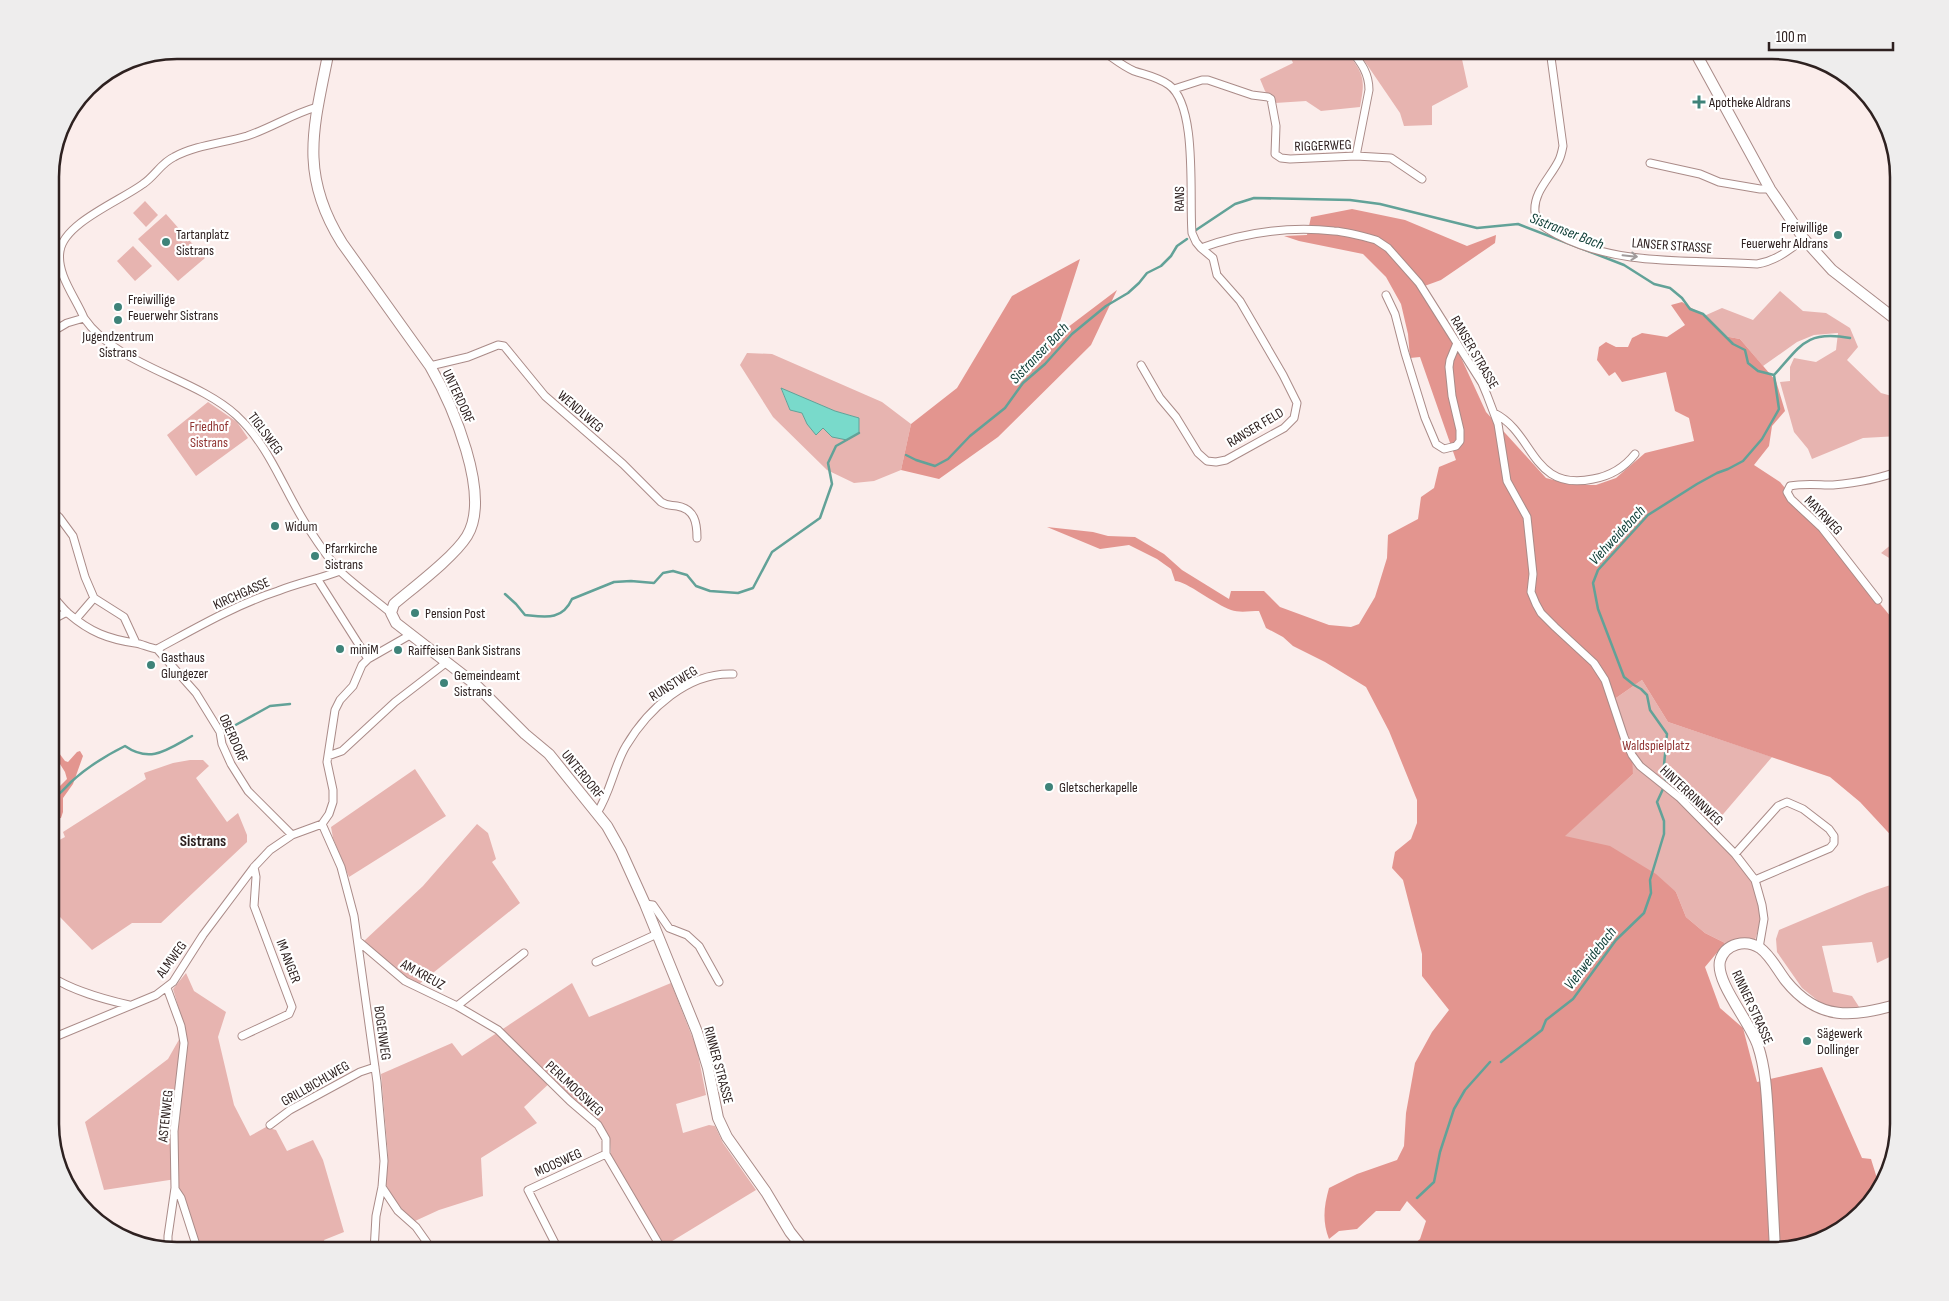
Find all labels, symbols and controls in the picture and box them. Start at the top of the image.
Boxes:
scale bar [1769,20,1893,52]
text: 100 m [1776,28,1807,47]
place label: Apotheke Aldrans [1708,94,1791,111]
marker: Apotheke Aldrans [1693,96,1705,108]
street label: RIGGERWEG [1294,136,1352,155]
street label: RANS [1171,186,1188,212]
water label: Sistranser Bach [1527,209,1606,254]
place label: Freiwillige Feuerwehr Aldrans [1741,219,1828,252]
place label: Tartanplatz Sistrans [176,226,229,259]
marker: Freiwillige Feuerwehr Aldrans [1832,229,1844,241]
street label: LANSER STRASSE [1631,234,1713,257]
marker: Tartanplatz Sistrans [160,236,172,248]
one-way arrow [1622,251,1638,261]
place label: Freiwillige Feuerwehr Sistrans [128,291,218,324]
marker: Freiwillige Feuerwehr Sistrans [112,301,124,313]
street label: RANSER STRASSE [1447,313,1502,392]
marker: Jugendzentrum Sistrans [112,314,124,326]
water label: Sistranser Bach [1006,319,1073,388]
place label: Jugendzentrum Sistrans [81,328,154,361]
street label: UNTERDORF [439,366,479,426]
street label: WENDLWEG [554,387,607,436]
street label: RANSER FELD [1224,404,1287,451]
street label: TIGLSWEG [244,409,287,458]
park label: Friedhof Sistrans [189,418,230,451]
street label: MAYRWEG [1801,492,1846,538]
water label: Viehweidebach [1585,502,1650,569]
place label: Widum [285,518,317,535]
marker: Widum [269,520,281,532]
place label: Pfarrkirche Sistrans [325,540,377,573]
marker: Pfarrkirche Sistrans [309,550,321,562]
street label: KIRCHGASSE [210,573,272,613]
place label: Pension Post [425,605,485,622]
marker: Pension Post [409,607,421,619]
place label: miniM [350,641,379,658]
place label: Raiffeisen Bank Sistrans [408,642,520,659]
marker: miniM [334,643,346,655]
marker: Raiffeisen Bank Sistrans [392,644,404,656]
place label: Gasthaus Glungezer [161,649,208,682]
marker: Gasthaus Glungezer [145,659,157,671]
street label: RUNSTWEG [646,662,701,705]
place label: Gemeindeamt Sistrans [454,667,520,700]
marker: Gemeindeamt Sistrans [438,677,450,689]
street label: OBERDORF [215,711,252,765]
park label: Waldspielplatz [1622,737,1690,754]
street label: UNTERDORF [558,747,608,802]
street label: HINTERRINNWEG [1656,762,1727,829]
place label: Gletscherkapelle [1059,779,1138,796]
marker: Gletscherkapelle [1043,781,1055,793]
district label: Sistrans [180,832,226,851]
water label: Viehweidebach [1560,923,1621,994]
street label: IM ANGER [272,937,305,986]
street label: ALMWEG [152,938,190,982]
street label: AM KREUZ [397,955,448,994]
street label: RINNER STRASSE [1728,968,1777,1047]
street label: BOGENWEG [370,1005,395,1061]
street label: RINNER STRASSE [700,1025,737,1106]
place label: Sägewerk Dollinger [1817,1025,1863,1058]
marker: Sägewerk Dollinger [1801,1035,1813,1047]
street label: GRILLBICHLWEG [278,1057,352,1110]
street label: PERLMOOSWEG [542,1057,607,1119]
street label: ASTENWEG [154,1089,177,1144]
street label: MOOSWEG [532,1145,584,1180]

